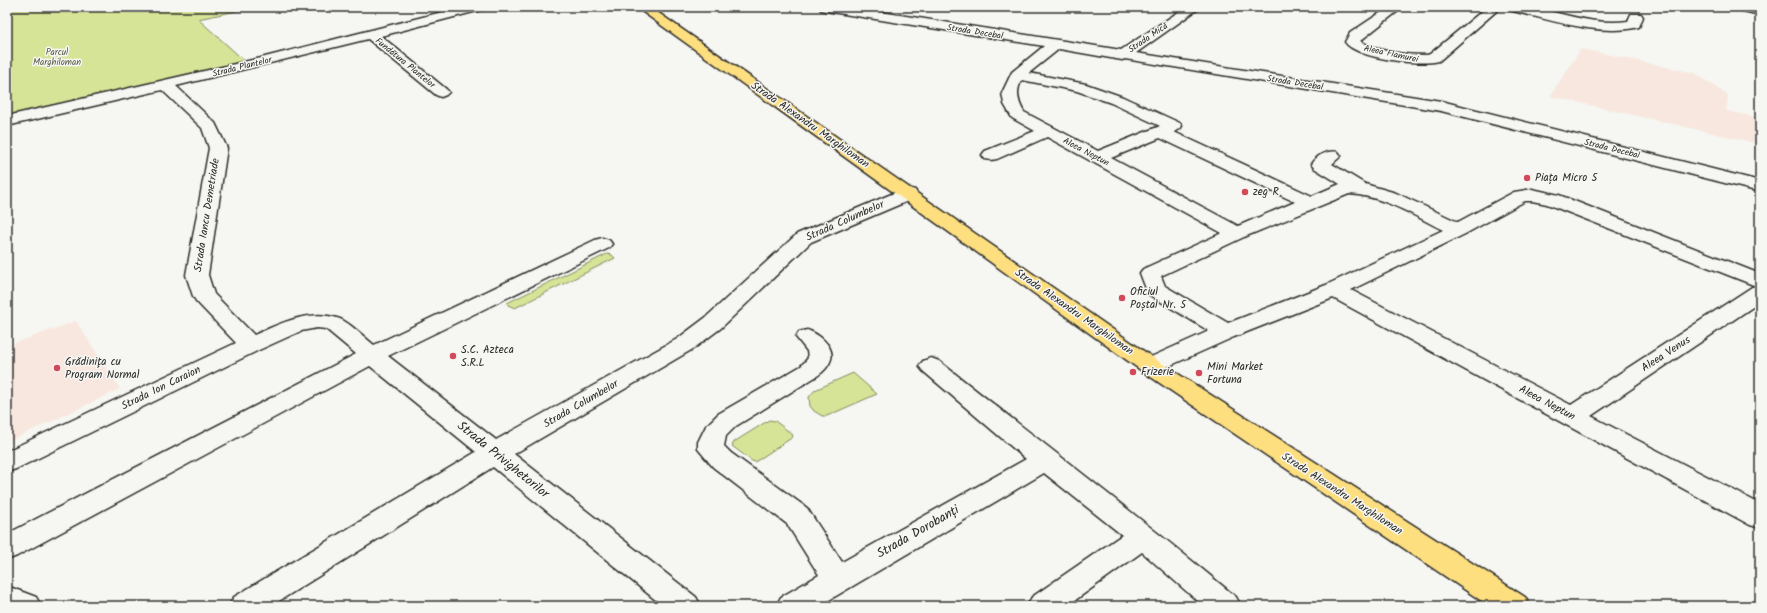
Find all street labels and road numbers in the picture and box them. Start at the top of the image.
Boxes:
street label: Strada Mică [1125,19,1172,57]
street label: Strada Decebal [946,20,1005,44]
street label: Fundătura Plantelor [371,34,439,93]
street label: Aleea Flamurei [1362,41,1420,67]
street label: Strada Plantelor [211,52,274,82]
street label: Strada Decebal [1266,71,1325,95]
street label: Strada Alexandru Marghiloman [747,77,873,173]
street label: Aleea Neptun [1060,133,1112,171]
street label: Strada Decebal [1583,135,1642,163]
street label: Strada Iancu Demetriade [189,157,225,273]
street label: Strada Columbelor [803,195,888,246]
street label: Strada Alexandru Marghiloman [1011,264,1137,360]
street label: Aleea Venus [1638,331,1694,377]
street label: Strada Ion Caraion [118,361,204,415]
street label: Strada Columbelor [540,374,623,433]
street label: Aleea Neptun [1515,381,1579,426]
street label: Strada Privighetorilor [452,416,554,504]
street label: Strada Alexandru Marghiloman [1278,448,1406,540]
street label: Strada Dorobanți [873,499,964,564]

